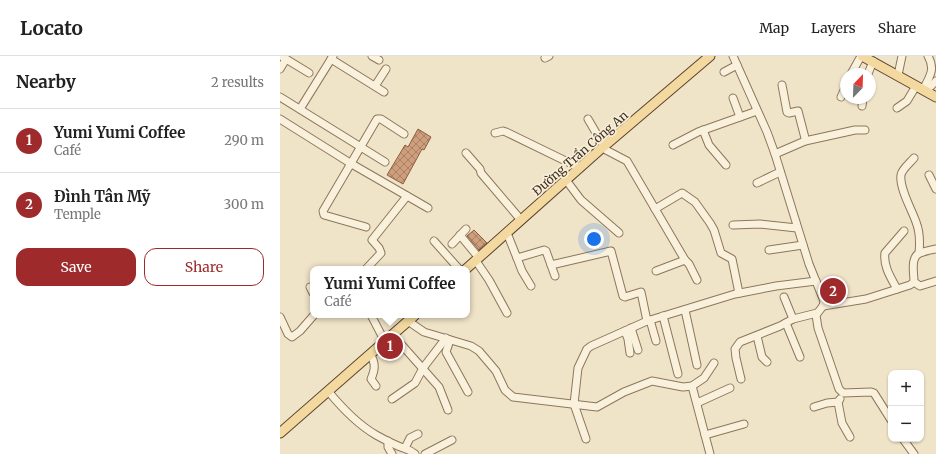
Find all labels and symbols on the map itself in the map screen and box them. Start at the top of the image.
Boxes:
north arrow [840,68,876,104]
street label: Đường Trần Công An [529,107,631,199]
your location [584,229,604,249]
pin: 2 [820,276,846,306]
pin: 1 [377,331,403,361]

